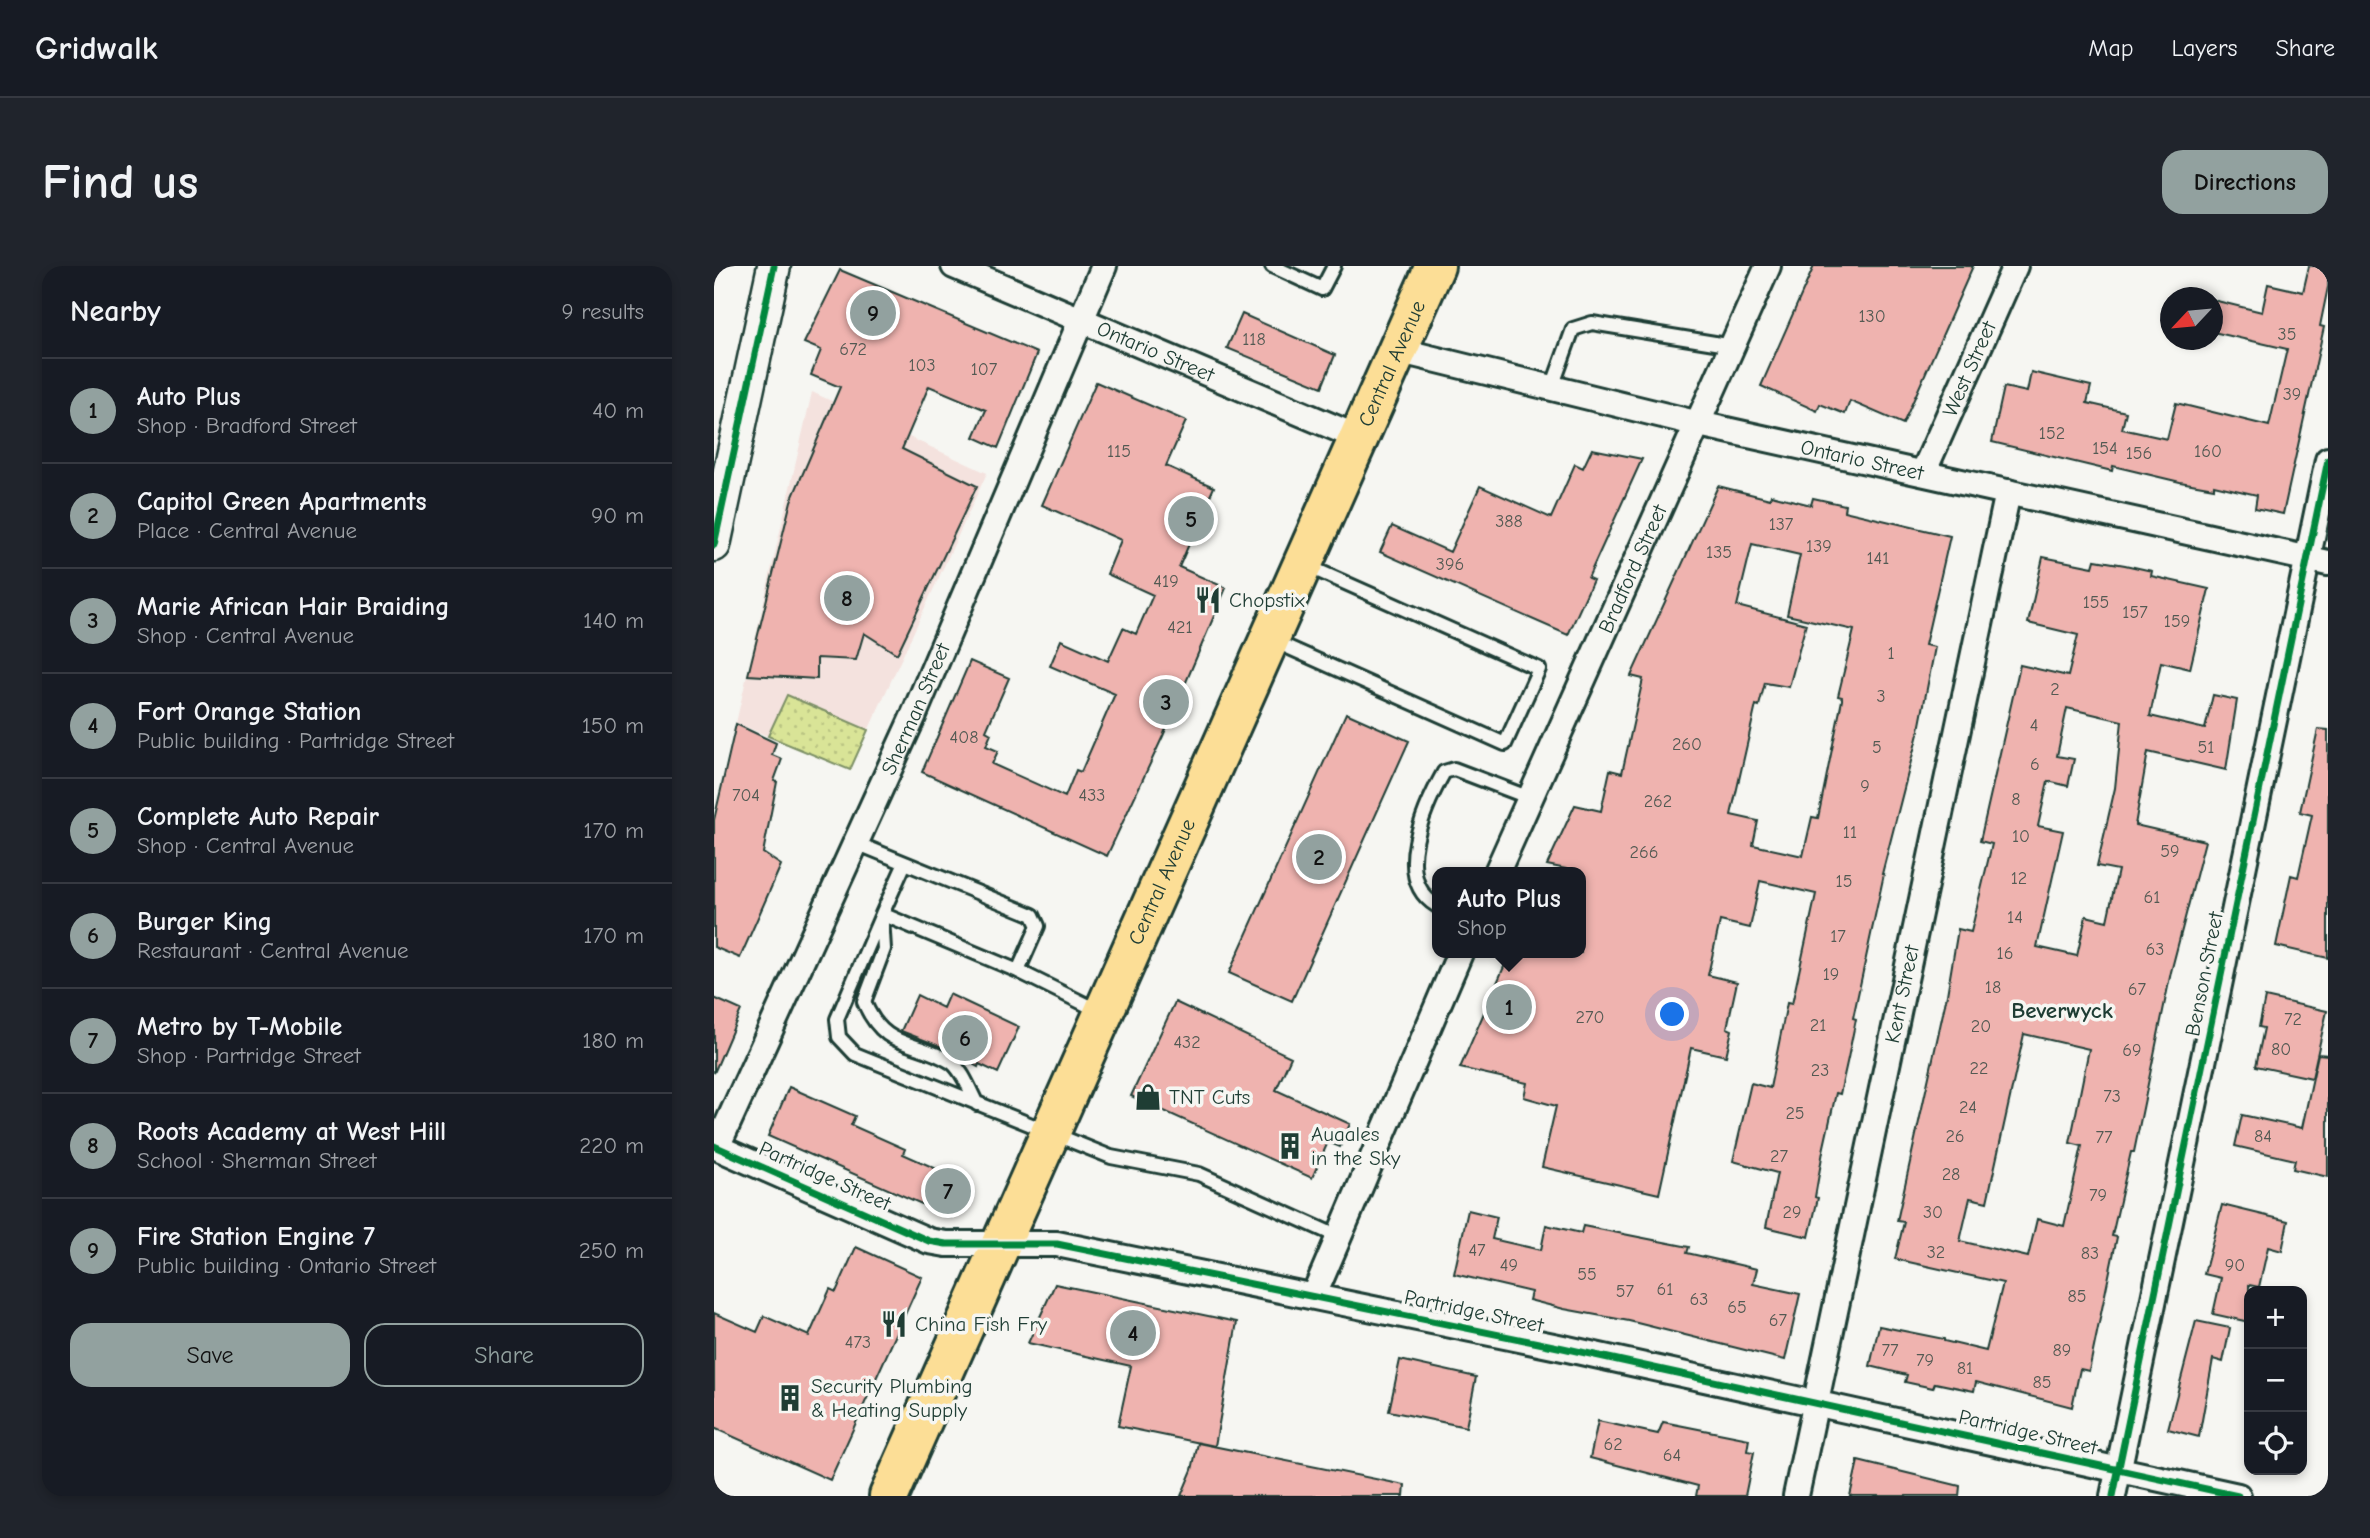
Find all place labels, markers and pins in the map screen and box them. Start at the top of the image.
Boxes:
pin: 9 [850,287,896,339]
pin: 5 [1168,493,1214,545]
pin: 8 [824,572,870,624]
restaurant icon: Chopstix [1193,585,1223,615]
place label: Chopstix [1229,588,1305,612]
pin: 3 [1143,676,1189,728]
pin: 2 [1296,831,1342,883]
pin: 1 [1486,981,1532,1033]
pin: 6 [942,1012,988,1064]
shop icon: TNT Cuts [1133,1082,1163,1112]
place label: TNT Cuts [1169,1085,1250,1109]
place label: Auaales in the Sky [1311,1122,1401,1170]
building icon: Auaales in the Sky [1275,1131,1305,1161]
pin: 7 [925,1165,971,1217]
pin: 4 [1110,1307,1156,1359]
restaurant icon: China Fish Fry [879,1309,909,1339]
place label: China Fish Fry [915,1312,1048,1336]
place label: Security Plumbing & Heating Supply [811,1374,973,1422]
building icon: Security Plumbing & Heating Supply [775,1383,805,1413]

